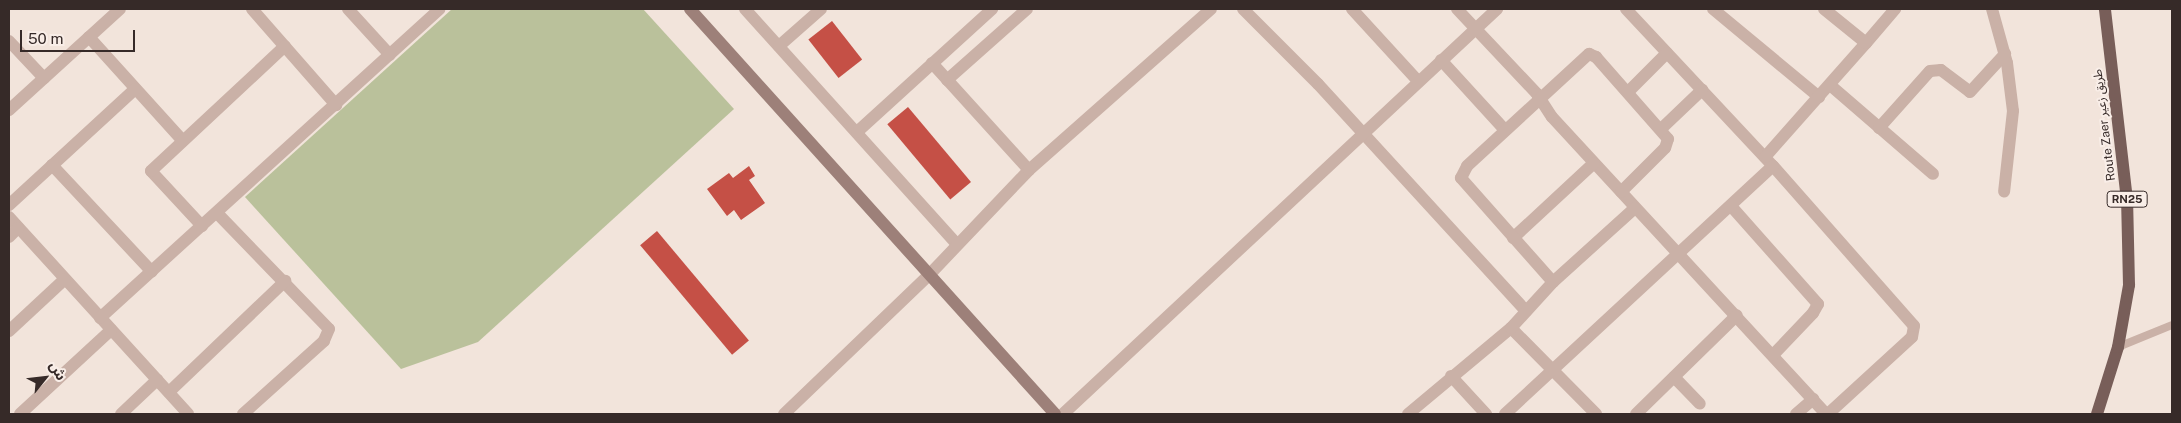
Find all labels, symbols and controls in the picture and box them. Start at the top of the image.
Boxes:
scale bar [22,20,138,52]
text: 50 m [28,30,63,47]
street label: Route Zaer طريق زعير [2091,68,2119,182]
road number: RN25 [2106,190,2148,208]
north arrow [20,353,70,403]
text: ش [46,358,70,383]

